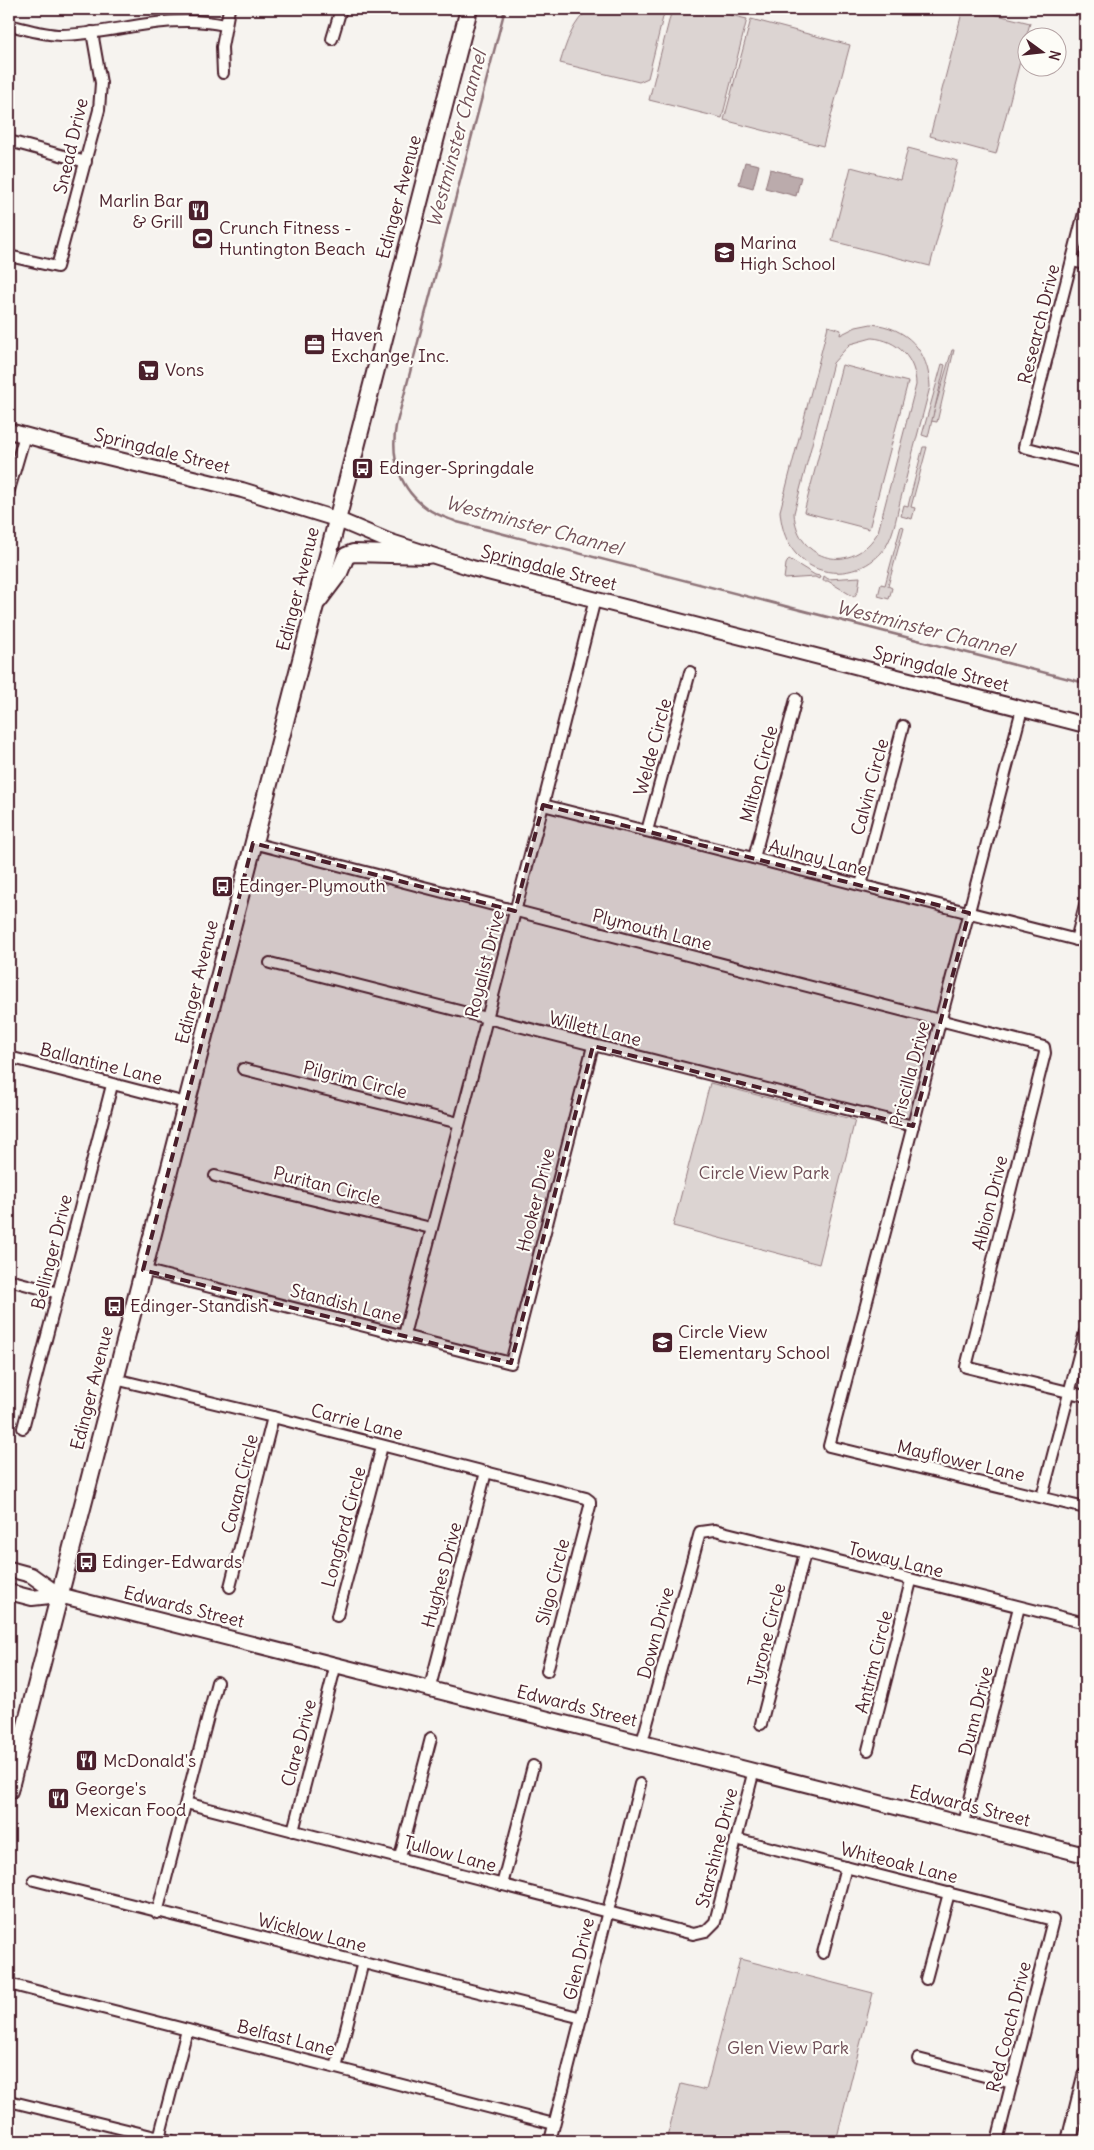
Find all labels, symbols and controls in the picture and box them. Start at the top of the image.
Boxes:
north arrow [1016,28,1066,78]
water label: Westminster Channel [421,45,492,230]
text: N [1045,48,1065,62]
street label: Snead Drive [48,96,93,196]
street label: Edinger Avenue [371,133,426,261]
place label: Marlin Bar & Grill [99,189,184,233]
restaurant icon: Marlin Bar & Grill [187,199,211,223]
place label: Crunch Fitness - Huntington Beach [219,216,365,260]
sports icon: Crunch Fitness - Huntington Beach [191,226,215,250]
place label: Marina High School [740,231,836,275]
school or university icon: Marina High School [712,241,736,265]
street label: Research Drive [1013,262,1064,386]
place label: Haven Exchange, Inc. [331,323,449,367]
office icon: Haven Exchange, Inc. [303,333,327,357]
supermarket icon: Vons [137,358,161,382]
place label: Vons [165,358,204,381]
street label: Springdale Street [92,423,232,478]
bus stop icon: Edinger-Springdale [351,456,375,480]
place label: Edinger-Springdale [379,456,534,479]
water label: Westminster Channel [443,490,628,561]
street label: Edinger Avenue [271,524,324,653]
street label: Springdale Street [479,540,619,595]
water label: Westminster Channel [834,594,1019,662]
street label: Springdale Street [871,641,1011,696]
street label: Welde Circle [628,696,677,798]
street label: Milton Circle [735,723,782,825]
street label: Calvin Circle [846,736,893,838]
street label: Aulnay Lane [766,834,870,881]
bus stop icon: Edinger-Plymouth [211,874,235,898]
place label: Edinger-Plymouth [239,874,386,897]
street label: Plymouth Lane [590,904,714,955]
street label: Royalist Drive [460,907,509,1021]
street label: Edinger Avenue [170,917,223,1046]
street label: Willett Lane [546,1006,644,1051]
street label: Priscilla Drive [884,1018,935,1129]
street label: Ballantine Lane [38,1037,165,1090]
street label: Pilgrim Circle [301,1055,409,1104]
street label: Hooker Drive [512,1146,560,1254]
street label: Albion Drive [967,1153,1012,1253]
street label: Puritan Circle [271,1161,383,1210]
park label: Circle View Park [699,1161,829,1184]
street label: Bellinger Drive [26,1192,77,1312]
street label: Standish Lane [288,1279,404,1328]
bus stop icon: Edinger-Standish [102,1294,126,1318]
place label: Edinger-Standish [130,1294,268,1317]
place label: Circle View Elementary School [678,1320,830,1364]
street label: Edinger Avenue [65,1323,118,1452]
school or university icon: Circle View Elementary School [650,1330,674,1354]
street label: Carrie Lane [308,1398,406,1445]
street label: Cavan Circle [216,1432,263,1536]
street label: Mayflower Lane [895,1435,1027,1486]
street label: Longford Circle [316,1464,371,1590]
street label: Hughes Drive [416,1519,467,1630]
street label: Sligo Circle [531,1536,574,1628]
street label: Toway Lane [846,1537,946,1582]
bus stop icon: Edinger-Edwards [74,1550,98,1574]
place label: Edinger-Edwards [102,1550,242,1573]
street label: Edwards Street [121,1580,247,1633]
street label: Tyrone Circle [743,1581,791,1689]
street label: Down Drive [632,1584,679,1681]
street label: Antrim Circle [850,1608,897,1716]
street label: Dunn Drive [953,1664,998,1758]
street label: Edwards Street [514,1679,640,1732]
street label: Clare Drive [276,1697,321,1789]
restaurant icon: McDonald's [75,1749,99,1773]
place label: McDonald's [103,1749,196,1772]
place label: George's Mexican Food [75,1777,187,1821]
street label: Edwards Street [907,1779,1033,1832]
street label: Starshine Drive [690,1785,743,1910]
restaurant icon: George's Mexican Food [47,1787,71,1811]
street label: Tullow Lane [401,1830,499,1877]
street label: Whiteoak Lane [838,1837,960,1888]
street label: Wicklow Lane [255,1908,369,1957]
street label: Glen Drive [558,1915,599,2002]
street label: Red Coach Drive [981,1959,1036,2095]
street label: Belfast Lane [235,2014,337,2061]
park label: Glen View Park [727,2036,849,2059]

